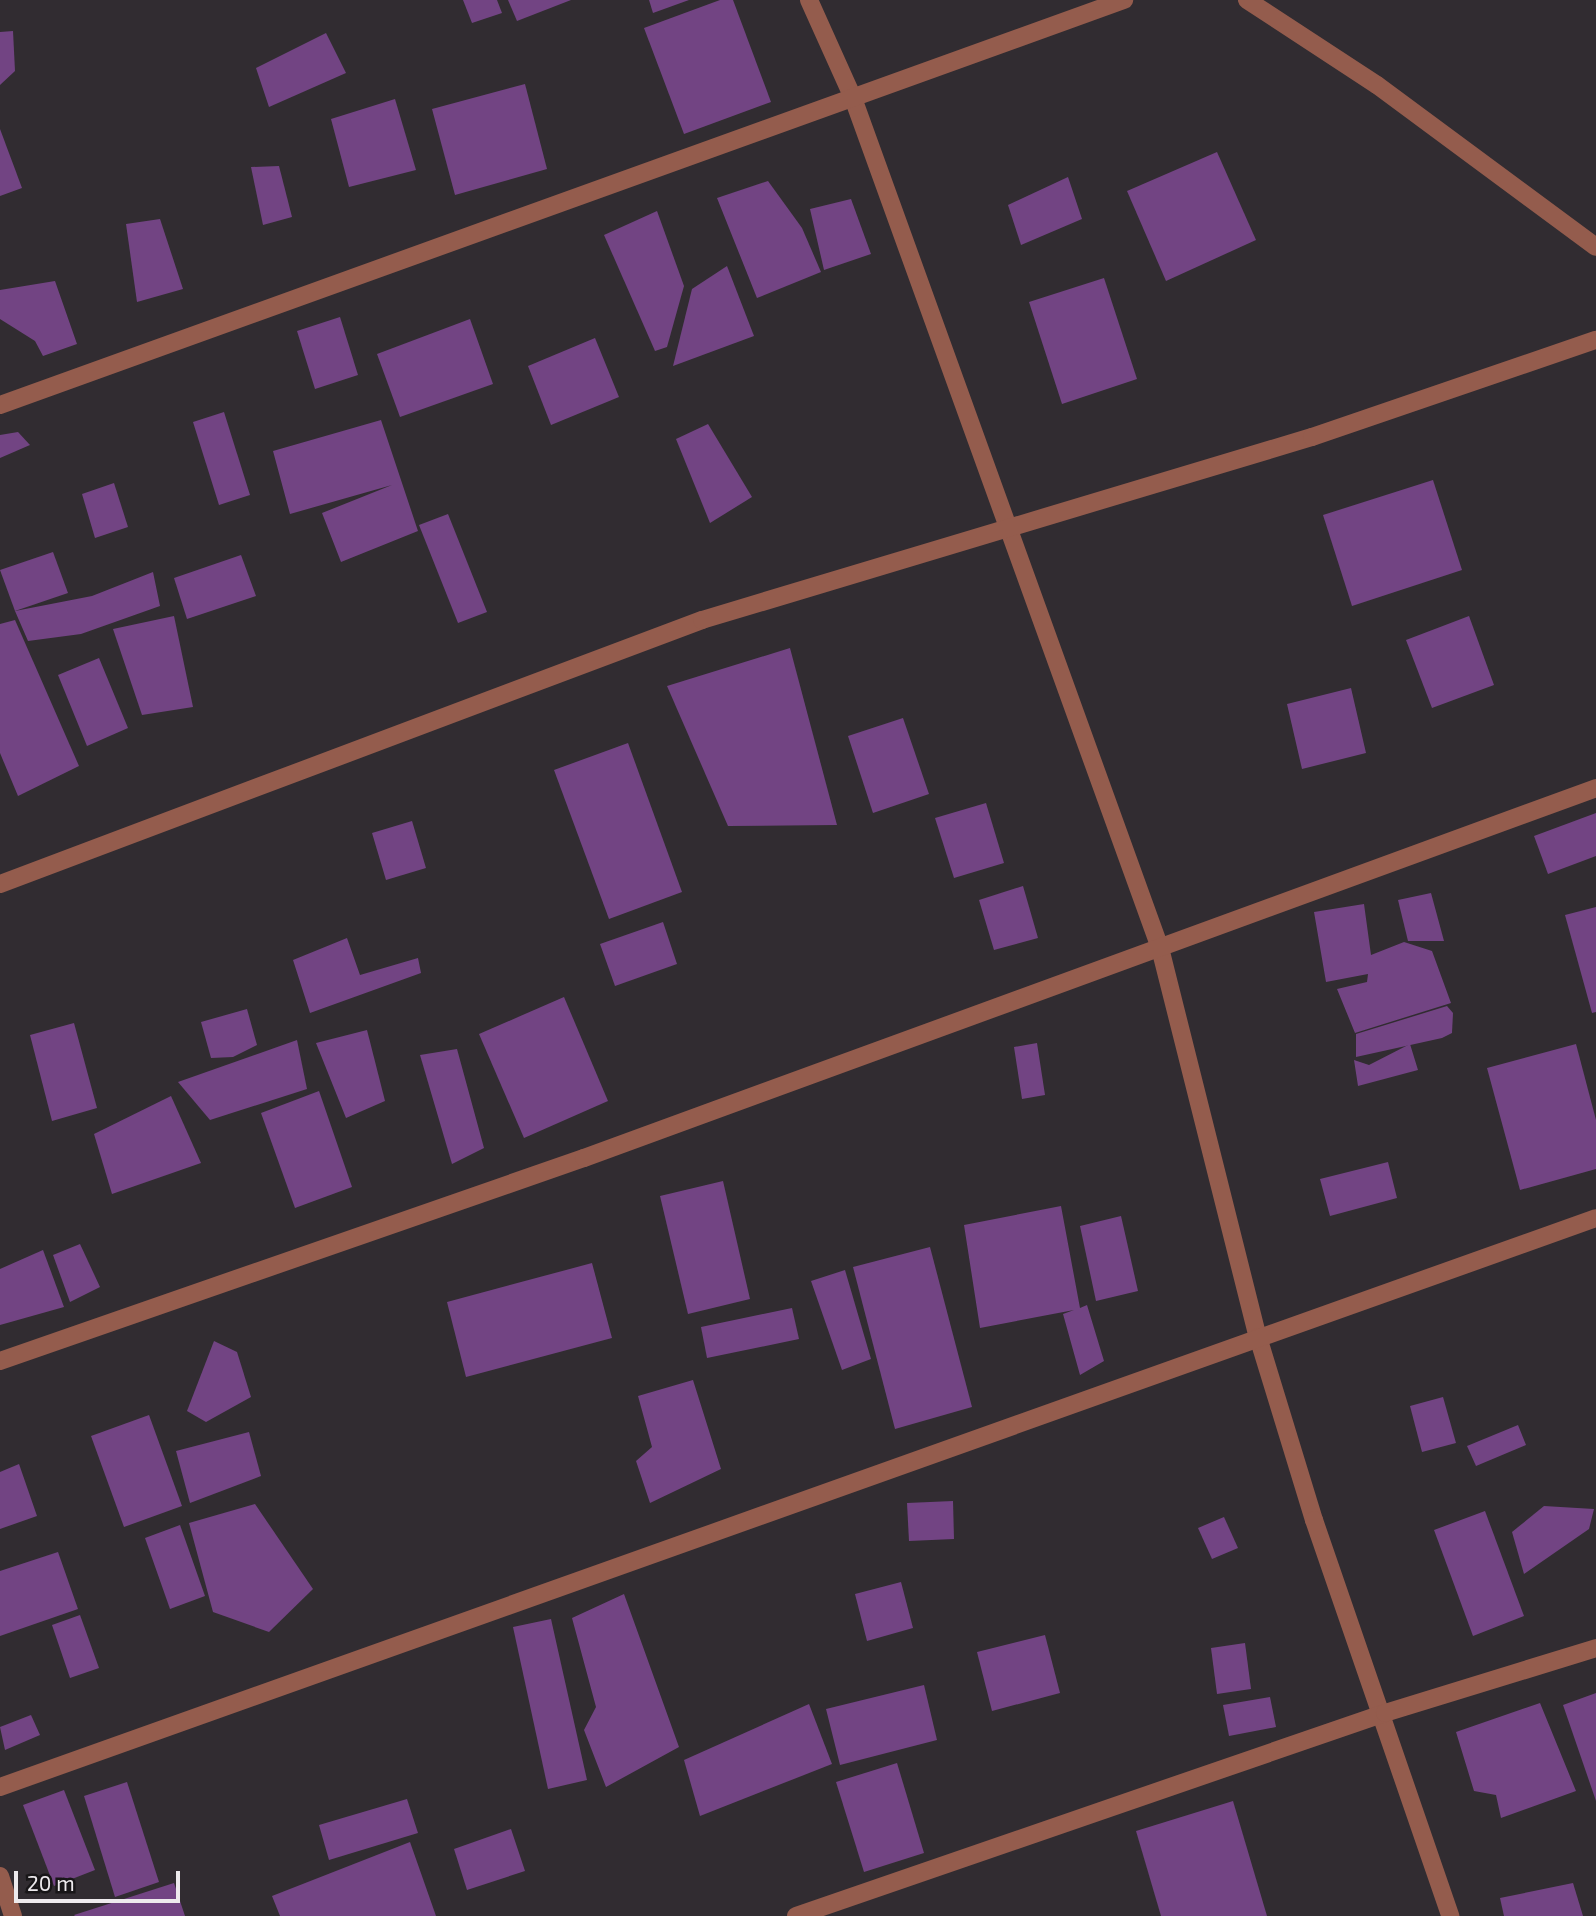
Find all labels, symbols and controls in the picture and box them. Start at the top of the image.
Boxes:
scale bar [18,1856,184,1900]
text: 20 m [27,1870,75,1895]

